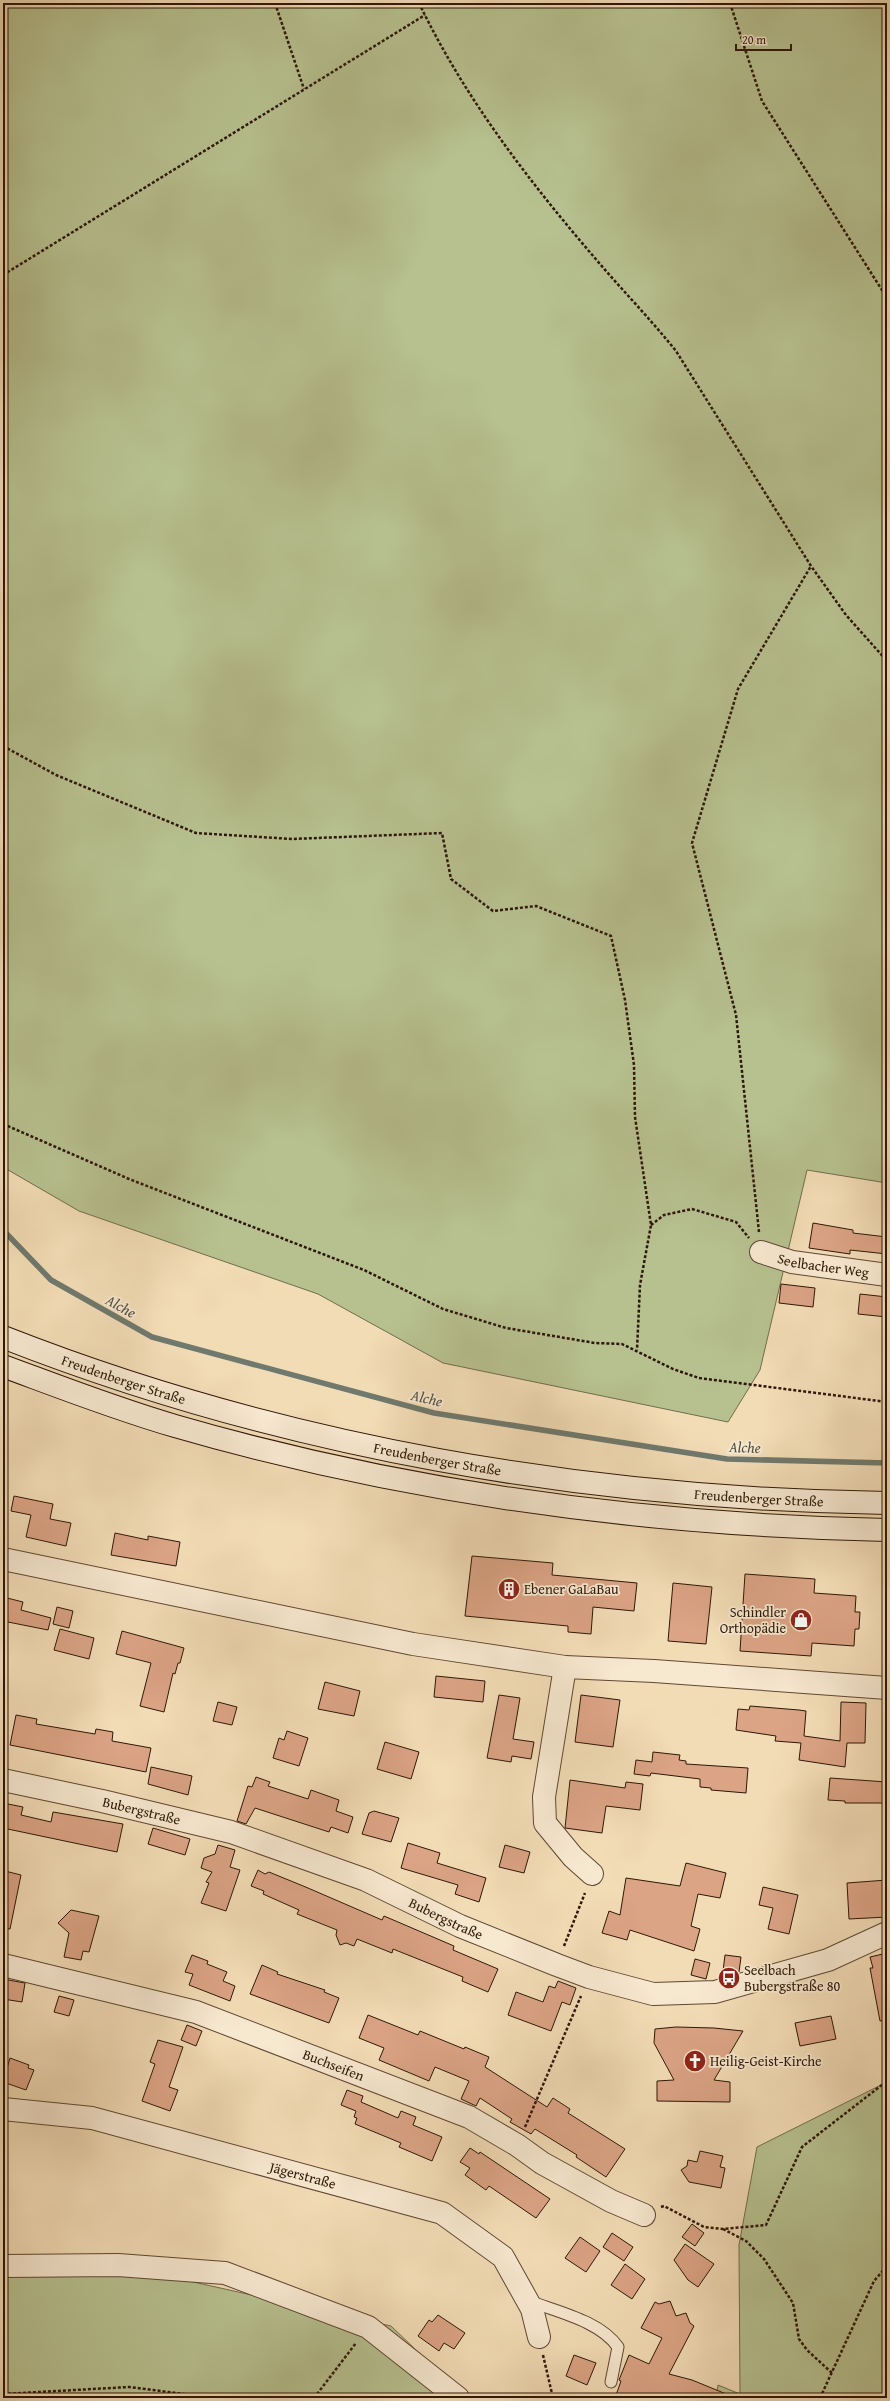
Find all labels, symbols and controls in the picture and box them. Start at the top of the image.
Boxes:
scale bar [736,26,791,52]
text: 20 m [742,31,766,48]
street label: Seelbacher Weg [775,1248,870,1282]
water label: Alche [101,1289,140,1323]
street label: Freudenberger Straße [59,1350,188,1409]
water label: Alche [408,1384,445,1412]
water label: Alche [728,1436,761,1458]
street label: Freudenberger Straße [372,1437,503,1481]
street label: Freudenberger Straße [693,1484,824,1511]
building icon: Ebener GaLaBau [496,1576,522,1602]
place label: Ebener GaLaBau [524,1579,619,1599]
place label: Schindler Orthopädie [720,1602,786,1638]
shop icon: Schindler Orthopädie [788,1607,814,1633]
street label: Bubergstraße [101,1792,183,1830]
street label: Bubergstraße [406,1893,486,1944]
place label: Seelbach Bubergstraße 80 [744,1960,840,1996]
bus stop icon: Seelbach Bubergstraße 80 [716,1965,742,1991]
street label: Buchseifen [300,2044,367,2086]
church icon: Heilig-Geist-Kirche [682,2048,708,2074]
place label: Heilig-Geist-Kirche [710,2051,822,2071]
street label: Jägerstraße [266,2156,339,2194]

